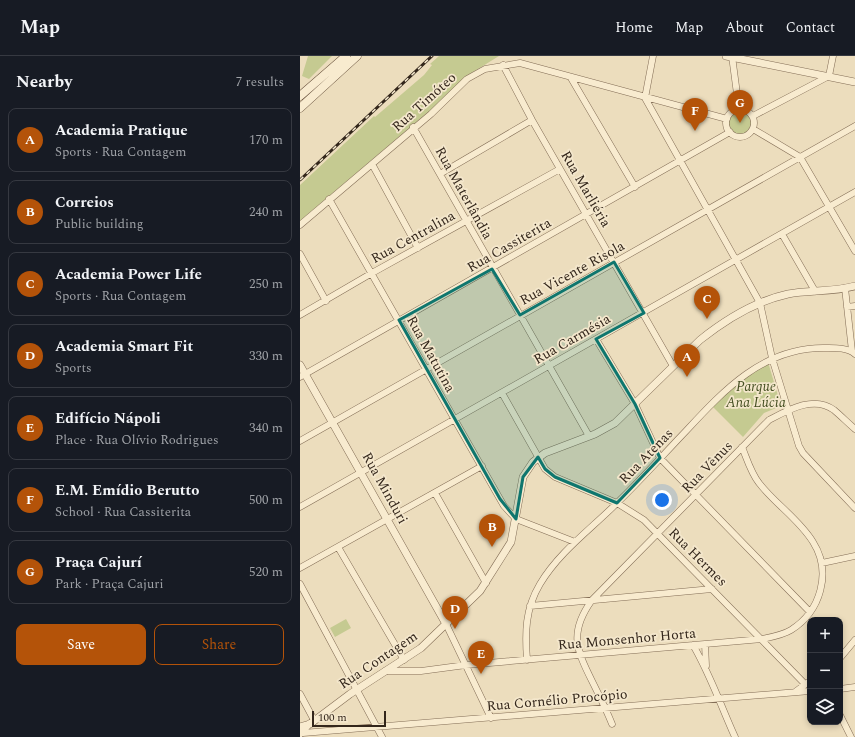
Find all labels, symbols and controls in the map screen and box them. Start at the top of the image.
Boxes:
text: Map [20,13,60,42]
text: Home [615,17,653,38]
text: Map [675,17,703,38]
text: About [725,17,764,38]
text: Contact [786,17,835,38]
street label: Rua Timóteo [387,67,461,137]
text: Nearby [16,69,72,95]
text: 7 results [236,72,284,92]
pin: G [727,90,753,123]
pin: F [682,98,708,131]
text: Academia Pratique [55,119,188,142]
text: A [25,130,35,150]
text: 170 m [249,130,283,150]
text: Sports · Rua Contagem [55,142,186,162]
street label: Rua Materlândia [430,143,498,243]
street label: Rua Marliéria [556,147,617,231]
text: Correios [55,191,114,214]
text: B [25,202,35,222]
text: 240 m [249,202,283,222]
street label: Rua Centralina [367,205,459,269]
street label: Rua Cassiterita [463,212,555,278]
text: Public building [55,214,144,234]
street label: Rua Vicente Risola [516,235,629,311]
text: Academia Power Life [55,263,202,286]
text: C [25,274,35,294]
text: 250 m [249,274,283,294]
text: Sports · Rua Contagem [55,286,186,306]
pin: C [694,286,720,319]
street label: Rua Carmésia [529,308,615,370]
street label: Rua Matutina [401,312,461,396]
text: Academia Smart Fit [55,335,193,358]
pin: A [674,344,700,377]
text: D [25,346,35,366]
text: 330 m [249,346,283,366]
text: Sports [55,358,92,378]
park label: Parque Ana Lúcia [725,376,786,413]
text: Edifício Nápoli [55,407,161,430]
text: E [26,418,34,438]
text: 340 m [249,418,283,438]
street label: Rua Atenas [614,423,678,489]
text: Place · Rua Olívio Rodrigues [55,430,219,450]
street label: Rua Vênus [677,436,737,498]
street label: Rua Minduri [357,448,413,528]
text: E.M. Emídio Berutto [55,479,200,502]
text: F [26,490,34,510]
text: 500 m [249,490,283,510]
your location [652,490,672,510]
text: School · Rua Cassiterita [55,502,191,522]
pin: B [479,514,505,547]
street label: Rua Hermes [664,523,732,591]
text: Praça Cajurí [55,551,142,574]
text: G [25,562,35,582]
text: 520 m [249,562,283,582]
text: Park · Praça Cajuri [55,574,164,594]
pin: D [442,596,468,629]
map controls [807,617,843,725]
button: + [807,617,843,653]
street label: Rua Monsenhor Horta [557,622,697,655]
button: Save [16,624,146,665]
button: Share [154,624,284,665]
street label: Rua Contagem [334,626,422,694]
pin: E [468,641,494,674]
button: − [807,653,843,689]
street label: Rua Cornélio Procópio [486,683,628,717]
button: layers [807,689,843,725]
scale bar [312,709,386,728]
text: 100 m [318,709,347,726]

